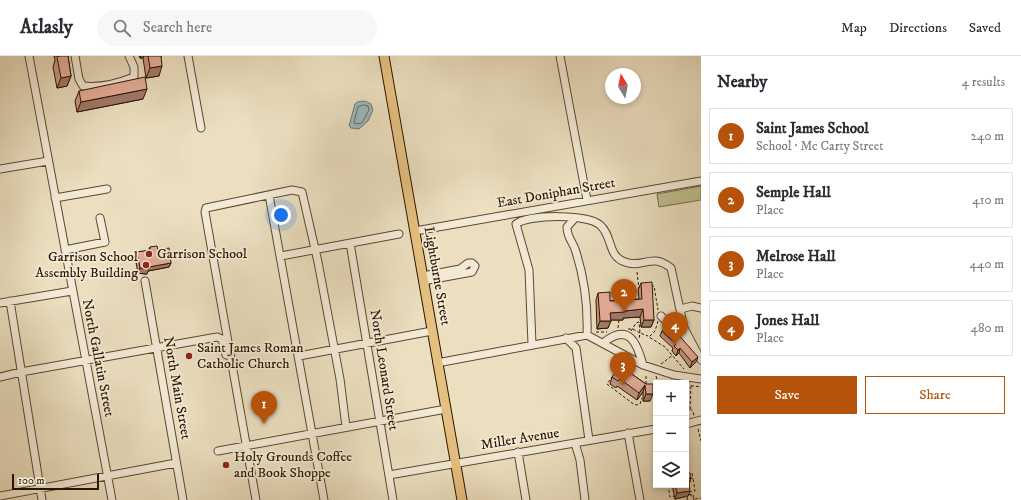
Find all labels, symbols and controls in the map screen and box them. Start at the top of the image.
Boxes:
search box [97,10,377,46]
text: Atlasly [20,16,73,39]
icon: search [111,17,133,39]
text: Search here [143,18,212,37]
text: Map [841,19,867,37]
text: Directions [889,19,947,37]
text: Saved [969,19,1001,37]
north arrow [605,68,641,104]
text: Nearby [717,71,767,93]
text: 4 results [962,74,1005,90]
text: Saint James School [756,119,869,138]
text: 1 [729,128,733,144]
text: 240 m [971,128,1004,144]
text: School · Mc Carty Street [756,138,883,154]
street label: East Doniphan Street [495,174,617,212]
text: Semple Hall [756,183,831,202]
text: 2 [728,192,734,208]
text: 410 m [972,192,1004,208]
text: Place [756,202,784,218]
your location [271,205,291,225]
street label: Lightburne Street [419,225,455,327]
place label: Garrison School [157,245,248,263]
text: Melrose Hall [756,247,836,266]
place label: Garrison School Assembly Building [35,248,139,282]
marker: Garrison School [144,249,154,259]
text: 3 [729,256,733,272]
text: 440 m [969,256,1004,272]
marker: Garrison School Assembly Building [141,260,151,270]
text: Place [756,266,784,282]
pin: 2 [611,279,637,312]
street label: North Gallatin Street [78,298,118,419]
street label: North Leonard Street [366,308,403,432]
text: Jones Hall [756,311,819,330]
pin: 4 [662,312,688,345]
text: 4 [727,320,735,336]
text: 480 m [970,320,1004,336]
text: Place [756,330,784,346]
street label: North Main Street [159,335,195,441]
place label: Saint James Roman Catholic Church [197,339,304,373]
marker: Saint James Roman Catholic Church [184,351,194,361]
pin: 3 [610,352,636,385]
button: Save [717,376,857,414]
button: Share [865,376,1005,414]
map controls [653,380,689,488]
button: + [653,380,689,416]
pin: 1 [251,391,277,424]
button: − [653,416,689,452]
street label: Miller Avenue [480,424,561,454]
place label: Holy Grounds Coffee and Book Shoppe [234,448,352,482]
button: layers [653,452,689,488]
marker: Holy Grounds Coffee and Book Shoppe [221,460,231,470]
scale bar [12,472,99,491]
text: 100 m [18,474,44,488]

